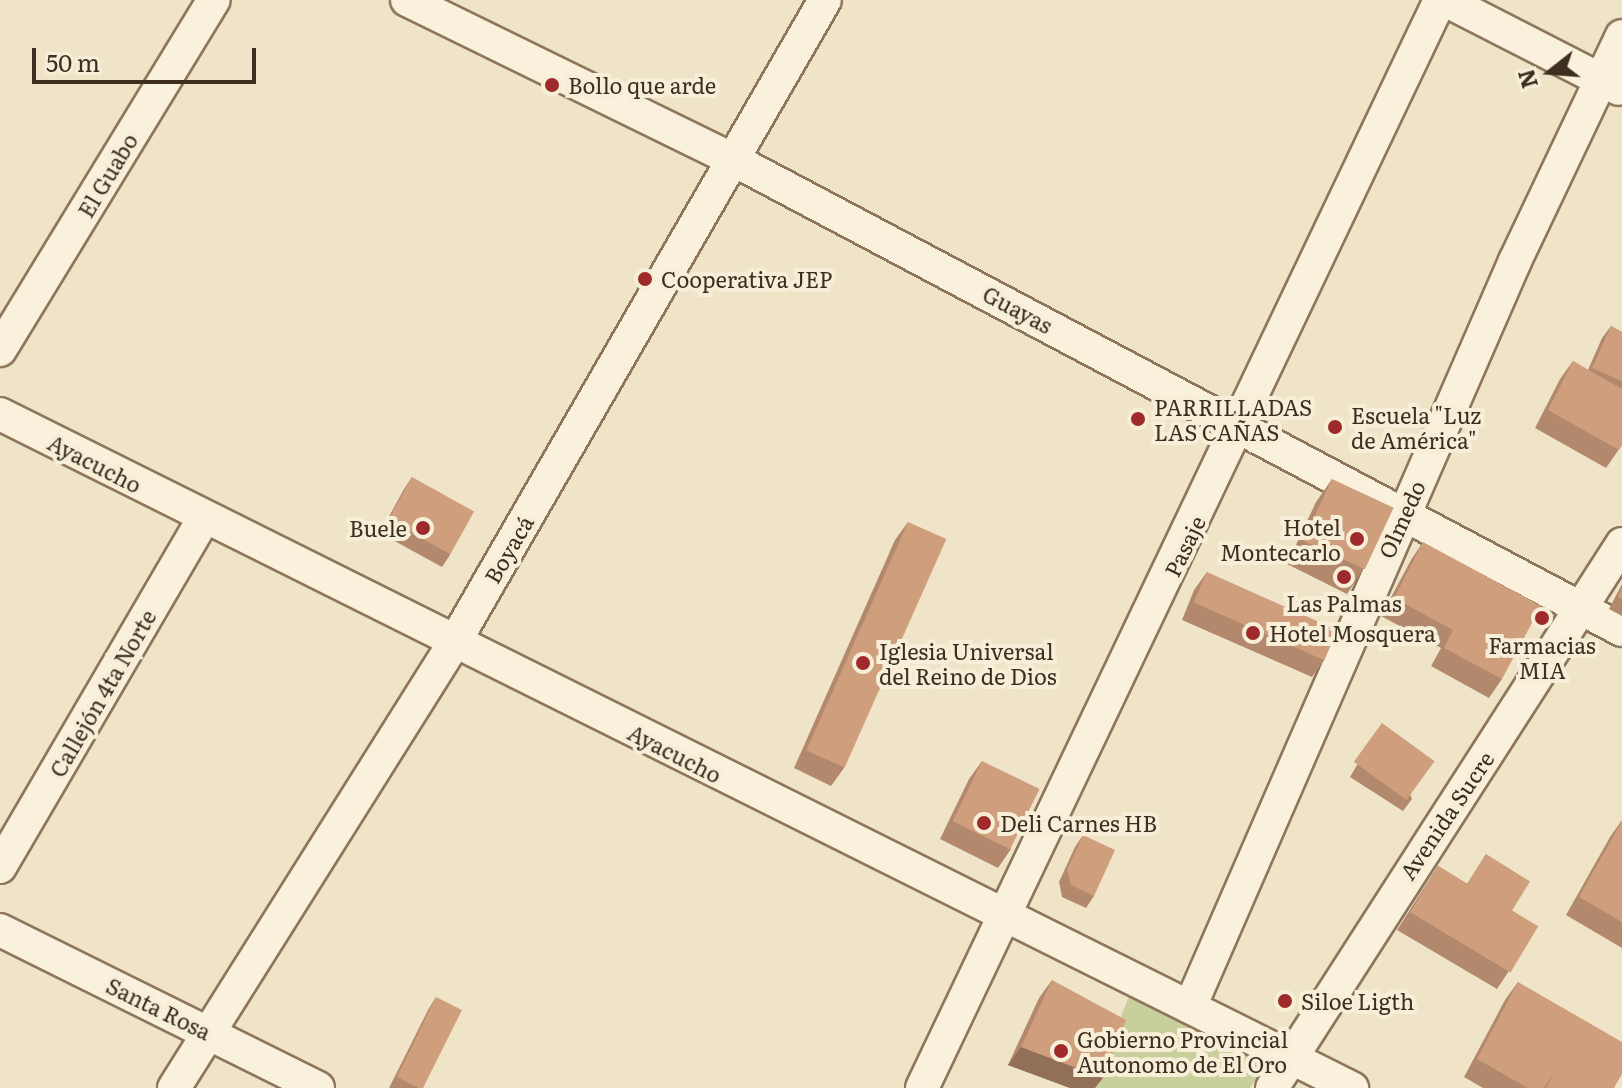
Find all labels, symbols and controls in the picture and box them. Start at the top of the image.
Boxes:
scale bar [36,32,260,82]
north arrow [1510,32,1590,112]
text: 50 m [46,44,100,79]
text: N [1508,66,1545,93]
place label: Bollo que arde [568,72,716,98]
marker: Bollo que arde [543,76,561,94]
street label: El Guabo [72,128,142,222]
place label: Cooperativa JEP [661,266,832,292]
marker: Cooperativa JEP [636,270,654,288]
street label: Guayas [979,280,1057,338]
place label: PARRILLADAS LAS CAÑAS [1154,393,1312,444]
place label: Escuela "Luz de América" [1351,401,1481,452]
marker: PARRILLADAS LAS CAÑAS [1129,410,1147,428]
marker: Escuela "Luz de América" [1326,418,1344,436]
street label: Ayacucho [44,428,146,498]
street label: Olmedo [1372,476,1430,562]
street label: Boyacá [478,510,538,588]
street label: Pasaje [1158,511,1210,581]
place label: Hotel Montecarlo [1220,513,1341,564]
place label: Buele [349,515,407,541]
marker: Buele [414,519,432,537]
marker: Hotel Montecarlo [1348,530,1366,548]
marker: Las Palmas [1335,568,1353,586]
place label: Las Palmas [1286,590,1402,616]
street label: Callejón 4ta Norte [43,605,161,781]
marker: Farmacias MIA [1533,609,1551,627]
place label: Hotel Mosquera [1269,620,1436,646]
marker: Hotel Mosquera [1244,624,1262,642]
place label: Farmacias MIA [1488,631,1596,682]
place label: Iglesia Universal del Reino de Dios [879,637,1057,688]
marker: Iglesia Universal del Reino de Dios [854,654,872,672]
street label: Ayacucho [624,718,726,788]
street label: Avenida Sucre [1393,746,1499,884]
place label: Deli Carnes HB [1000,810,1157,836]
marker: Deli Carnes HB [975,814,993,832]
street label: Santa Rosa [102,971,216,1045]
place label: Siloe Ligth [1301,988,1414,1014]
marker: Siloe Ligth [1276,992,1294,1010]
place label: Gobierno Provincial Autonomo de El Oro [1077,1025,1288,1076]
marker: Gobierno Provincial Autonomo de El Oro [1052,1042,1070,1060]

